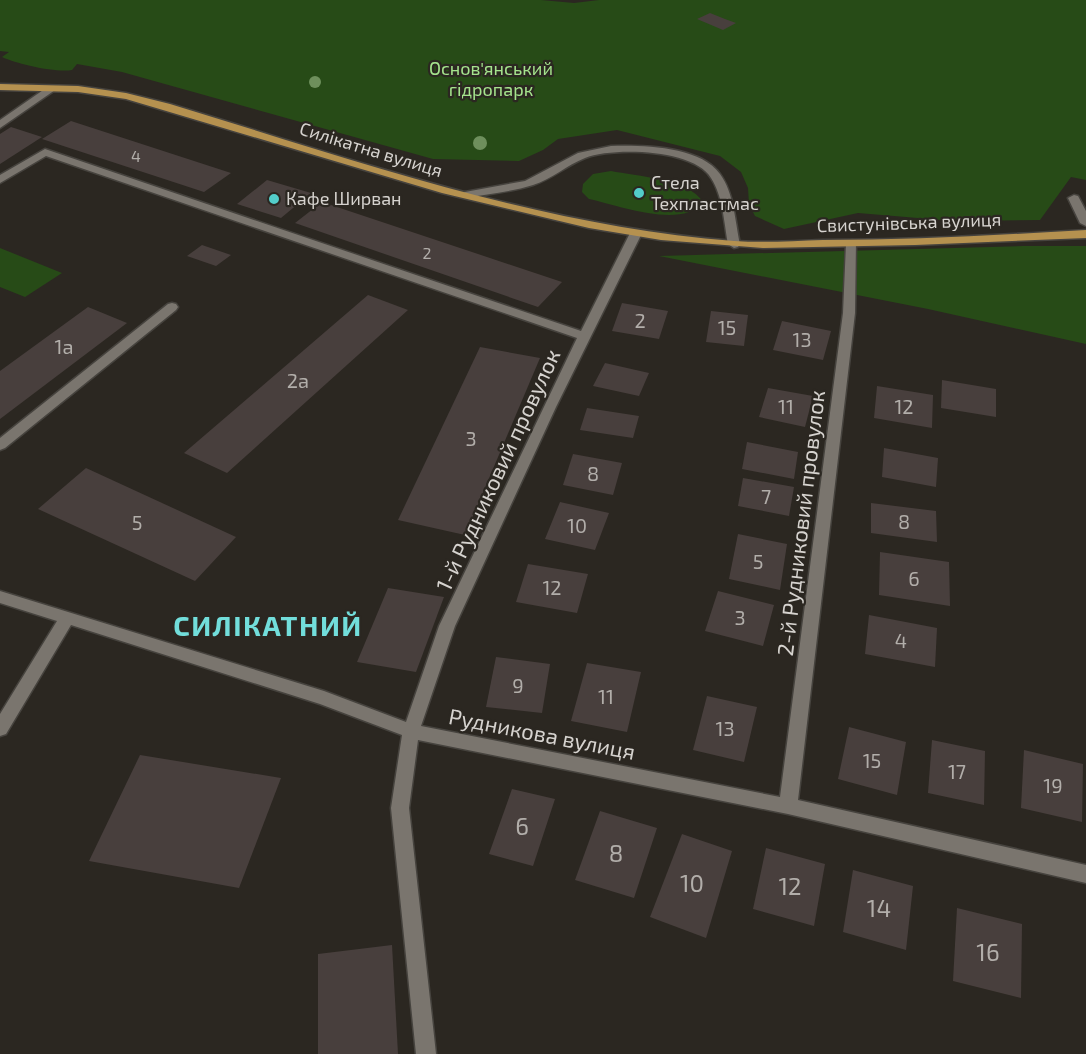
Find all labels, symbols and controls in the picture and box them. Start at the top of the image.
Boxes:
park label: Основ'янський гідропарк [429,57,553,100]
street label: Силікатна вулиця [297,117,445,181]
house number: 4 [131,146,141,165]
place label: Стела Техпластмас [651,171,759,214]
marker: Стела Техпластмас [632,186,646,200]
place label: Кафе Ширван [286,187,402,209]
marker: Кафе Ширван [267,192,281,206]
street label: Свистунівська вулиця [816,208,1002,236]
house number: 2 [423,243,432,262]
house number: 2 [634,308,646,332]
house number: 15 [718,315,736,339]
house number: 13 [792,327,812,351]
house number: 1а [55,334,74,358]
street label: 1-й Рудниковий провулок [430,344,566,595]
house number: 2а [287,368,309,392]
street label: 2-й Рудниковий провулок [771,388,830,657]
house number: 11 [778,394,794,418]
house number: 12 [894,394,914,418]
house number: 3 [465,426,477,450]
house number: 8 [587,461,599,485]
house number: 7 [761,484,771,508]
house number: 8 [898,509,910,533]
house number: 5 [132,510,142,534]
house number: 10 [567,513,587,537]
house number: 5 [753,549,763,573]
house number: 6 [908,566,920,590]
house number: 12 [542,575,562,599]
house number: 3 [734,605,746,629]
district label: СИЛІКАТНИЙ [173,608,363,642]
house number: 4 [895,628,907,652]
house number: 9 [512,673,524,697]
house number: 11 [598,684,614,708]
street label: Рудникова вулиця [447,702,638,765]
house number: 13 [715,716,735,740]
house number: 15 [863,748,881,772]
house number: 17 [948,759,966,783]
house number: 19 [1043,773,1063,797]
house number: 6 [515,811,529,840]
house number: 8 [609,838,623,867]
house number: 10 [680,868,704,897]
house number: 12 [778,871,802,900]
house number: 14 [867,893,891,922]
house number: 16 [976,937,1000,966]

